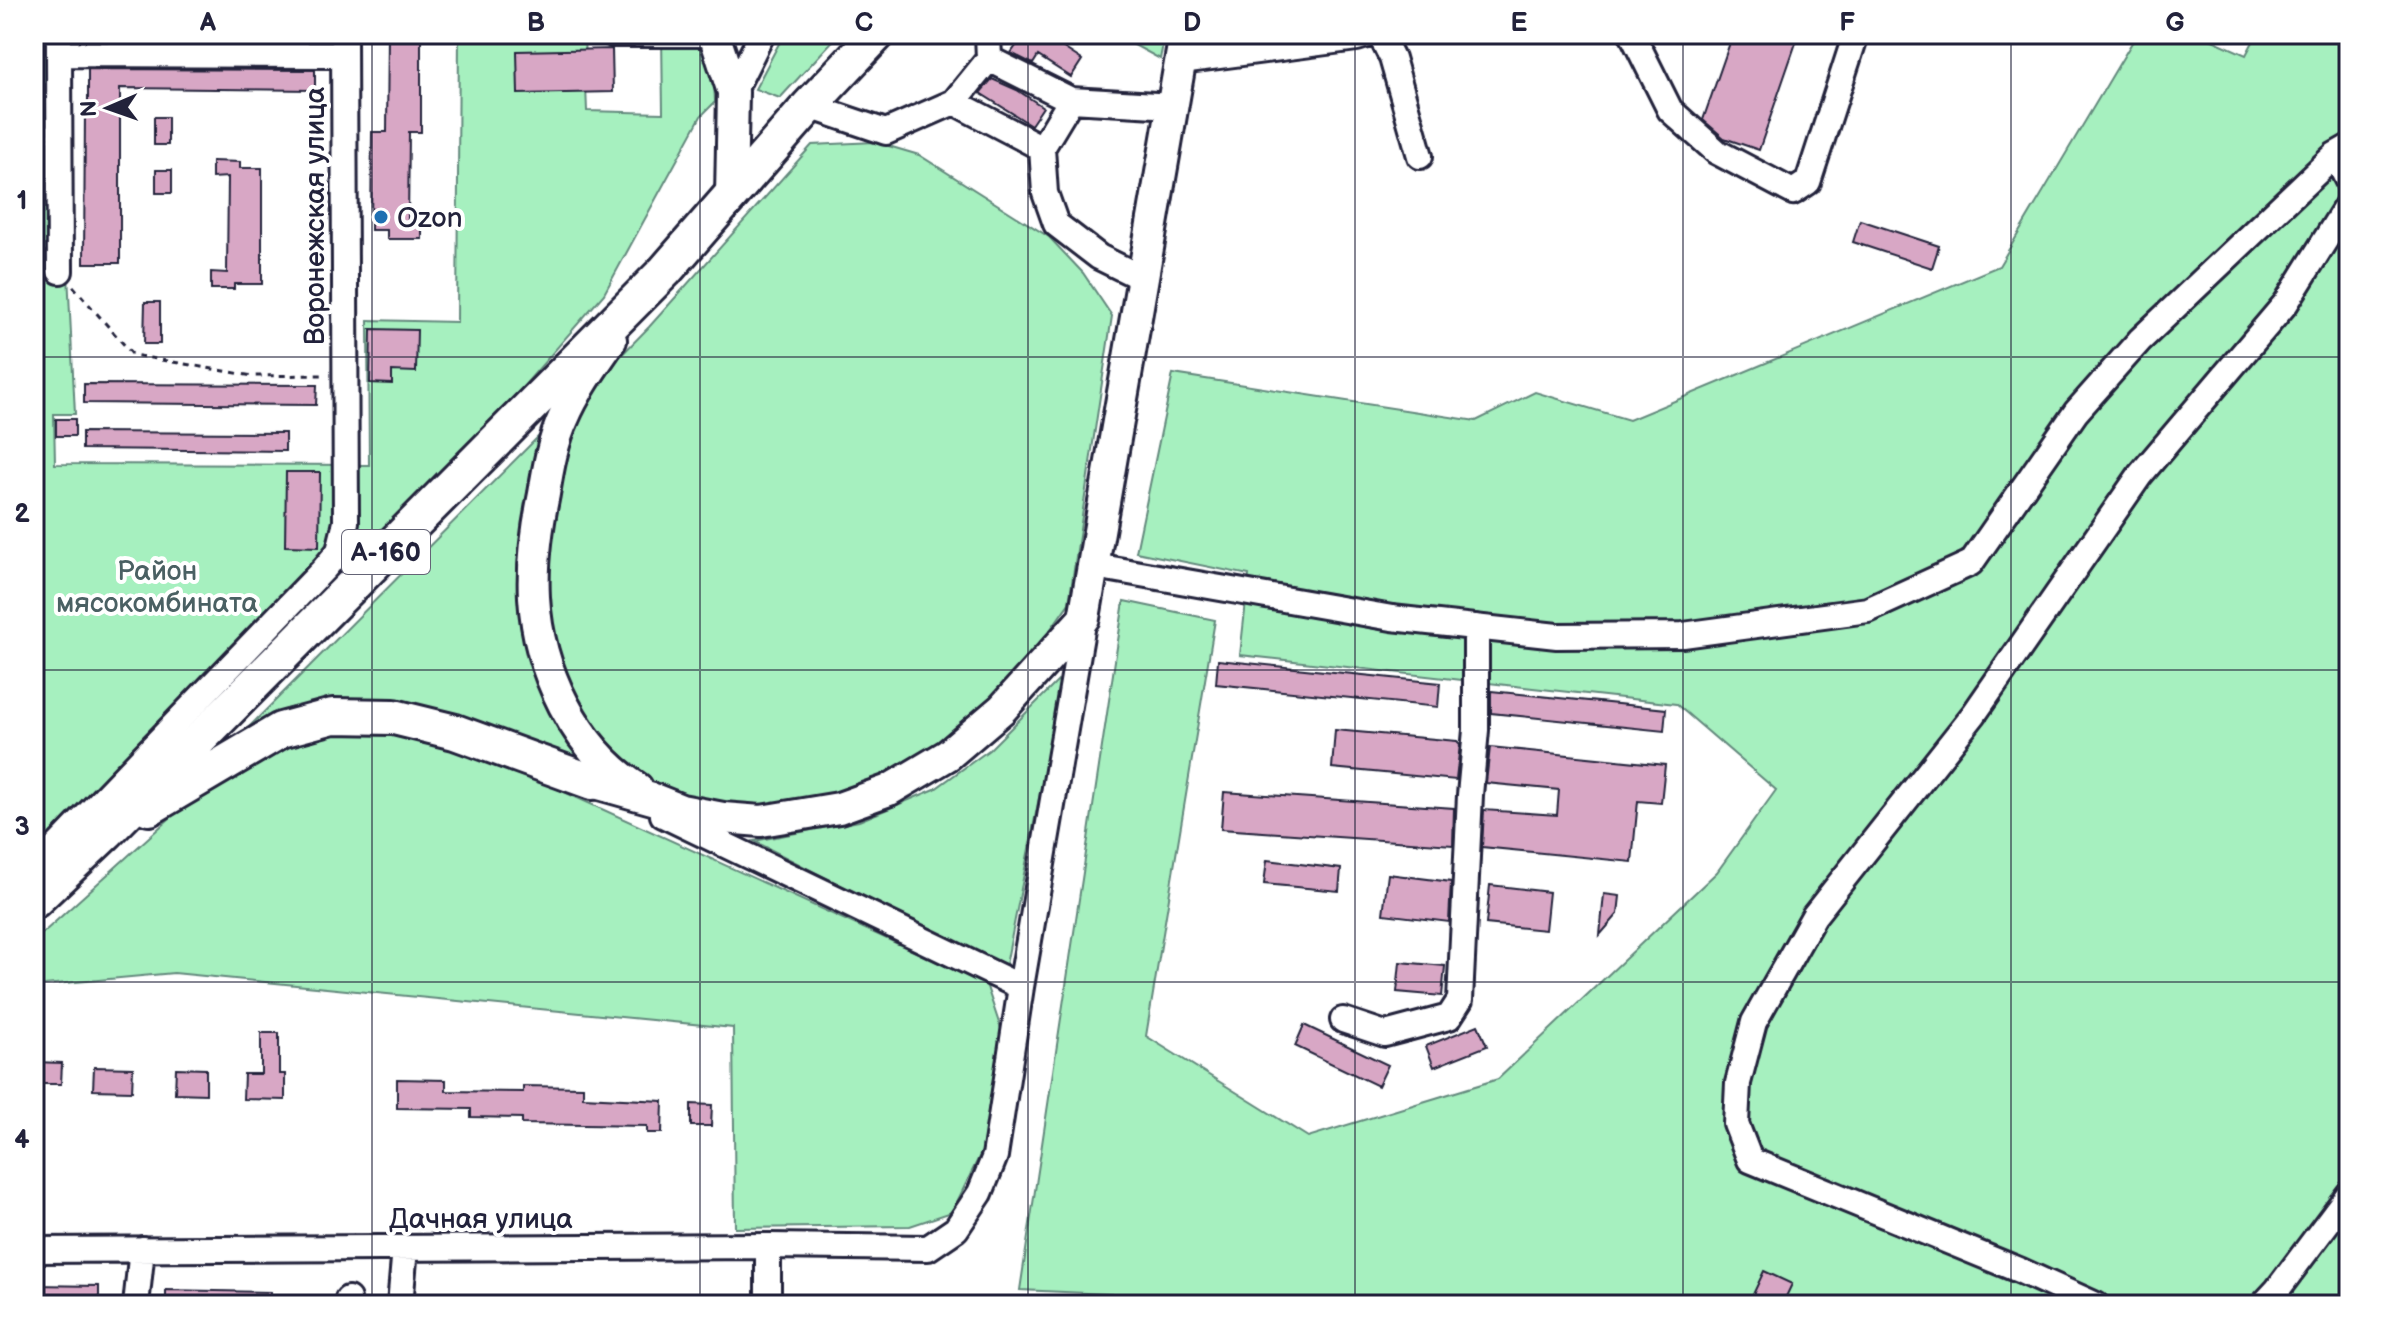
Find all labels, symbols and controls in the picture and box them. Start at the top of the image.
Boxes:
text: A [199,8,216,39]
text: B [527,8,545,39]
text: C [855,8,873,39]
text: D [1183,8,1201,39]
text: E [1511,8,1528,39]
text: F [1839,8,1855,39]
text: G [2165,8,2185,39]
north arrow [68,68,148,148]
street label: Воронежская улица [299,86,332,345]
text: N [76,100,103,117]
text: 1 [17,186,27,217]
place label: Ozon [397,202,463,235]
marker: Ozon [372,208,390,226]
text: 2 [14,499,30,530]
road number: А-160 [342,530,430,574]
park label: Район мясокомбината [56,555,259,620]
text: 3 [14,812,30,843]
text: 4 [14,1125,30,1156]
street label: Дачная улица [389,1203,573,1236]

